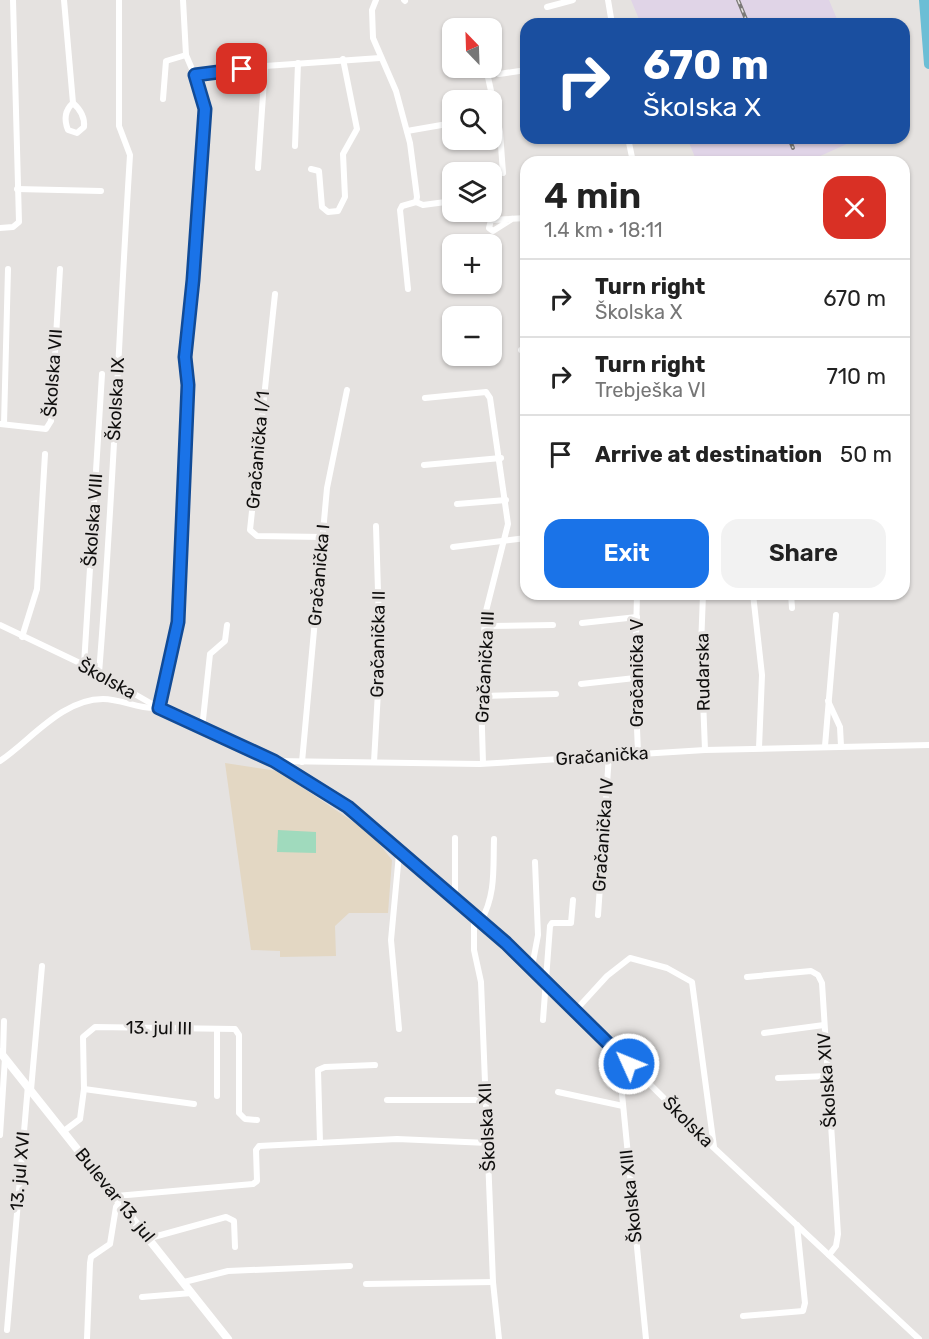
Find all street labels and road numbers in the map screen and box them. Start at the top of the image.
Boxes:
street label: Školska VII [39,328,67,418]
street label: Školska IX [103,357,129,441]
street label: Gračanička I/1 [242,390,274,510]
street label: Školska VIII [79,473,107,567]
street label: Gračanička I [304,523,334,627]
street label: Gračanička II [366,590,390,698]
street label: Gračanička III [471,610,499,724]
street label: Gračanička V [626,618,648,727]
street label: Rudarska [691,633,715,711]
street label: Školska [74,654,140,704]
street label: Gračanička [555,742,649,770]
street label: Gračanička IV [588,777,618,893]
street label: 13. jul III [126,1016,192,1040]
street label: Školska XIV [813,1031,841,1128]
street label: Školska XII [474,1082,500,1172]
street label: Školska [658,1092,718,1152]
street label: 13. jul XVI [6,1130,34,1212]
street label: Bulevar 13. jul [70,1144,160,1246]
street label: Školska XIII [615,1148,647,1244]

